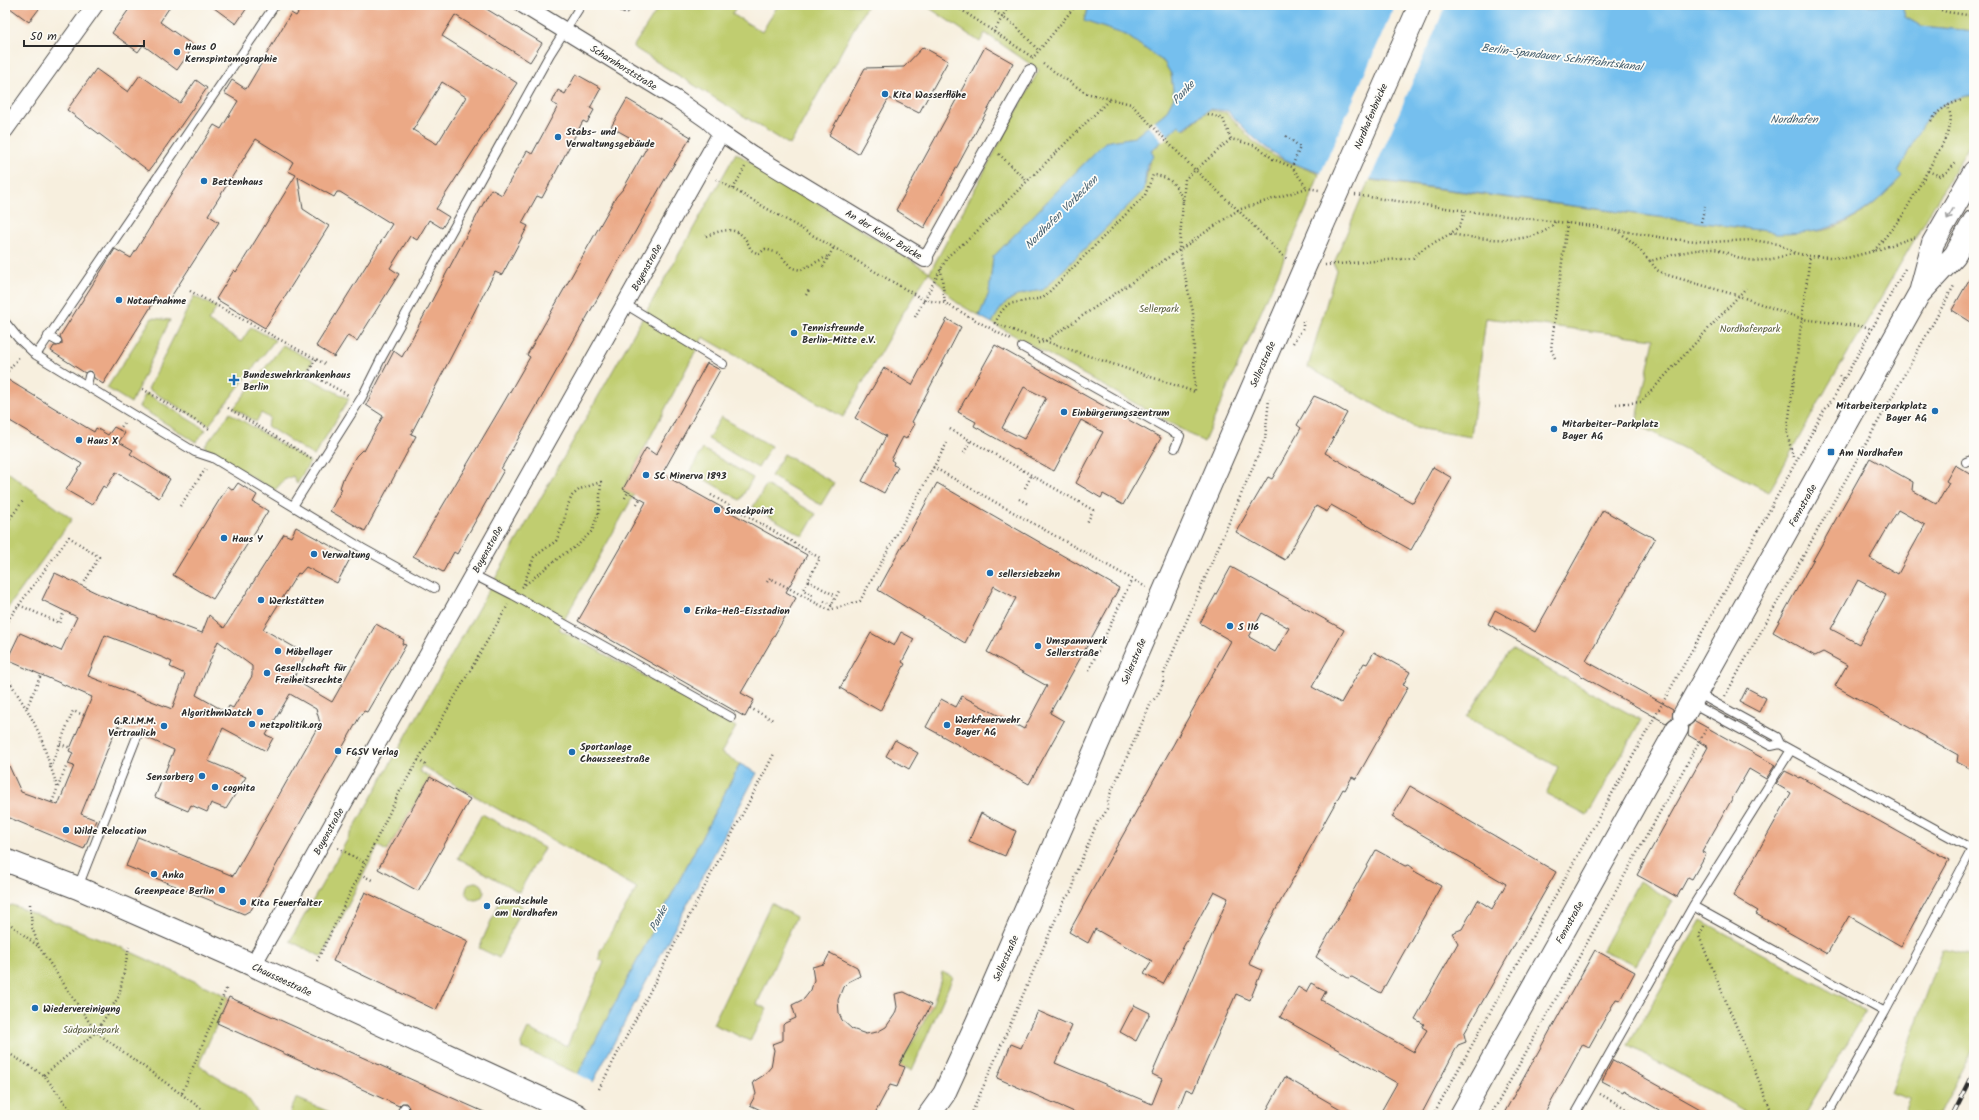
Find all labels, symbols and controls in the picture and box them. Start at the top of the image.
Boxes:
scale bar [24,22,144,48]
text: 50 m [30,27,57,46]
place label: Haus O Kernspintomographie [185,39,277,67]
water label: Berlin-Spandauer Schifffahrtskanal [1480,39,1646,77]
street label: Scharnhorststraße [587,41,660,95]
marker: Haus O Kernspintomographie [172,47,182,57]
water label: Panke [1168,76,1200,109]
street label: Nordhafenbrücke [1350,80,1392,152]
place label: Kita Wasserflöhe [893,87,966,103]
marker: Kita Wasserflöhe [880,89,890,99]
water label: Nordhafen [1770,111,1819,129]
place label: Stabs- und Verwaltungsgebäude [566,124,655,152]
marker: Stabs- und Verwaltungsgebäude [553,132,563,142]
water label: Nordhafen Vorbecken [1021,171,1104,254]
place label: Bettenhaus [212,174,263,190]
marker: Bettenhaus [199,176,209,186]
street label: An der Kieler Brücke [842,205,925,264]
one-way arrow [1945,208,1953,220]
street label: Boyenstraße [627,240,667,294]
place label: Notaufnahme [127,293,186,309]
marker: Notaufnahme [114,295,124,305]
park label: Sellerpark [1139,301,1179,317]
place label: Tennisfreunde Berlin-Mitte e.V. [802,320,876,348]
park label: Nordhafenpark [1720,321,1781,337]
marker: Tennisfreunde Berlin-Mitte e.V. [789,328,799,338]
street label: Sellerstraße [1246,338,1280,390]
place label: Bundeswehrkrankenhaus Berlin [243,367,351,395]
marker: Bundeswehrkrankenhaus Berlin [228,374,240,386]
place label: Mitarbeiterparkplatz Bayer AG [1836,398,1927,426]
place label: Einbürgerungszentrum [1072,405,1169,421]
marker: Mitarbeiterparkplatz Bayer AG [1930,406,1940,416]
marker: Einbürgerungszentrum [1059,407,1069,417]
place label: Mitarbeiter-Parkplatz Bayer AG [1562,416,1659,444]
marker: Mitarbeiter-Parkplatz Bayer AG [1549,424,1559,434]
place label: Haus X [87,433,119,449]
marker: Haus X [74,435,84,445]
place label: Am Nordhafen [1839,445,1903,461]
marker: Am Nordhafen [1826,447,1836,457]
place label: SC Minerva 1893 [654,468,727,484]
marker: SC Minerva 1893 [641,470,651,480]
street label: Fennstraße [1785,481,1821,530]
place label: Snackpoint [725,503,774,519]
marker: Snackpoint [712,505,722,515]
street label: Boyenstraße [468,522,508,576]
place label: Haus Y [232,531,264,547]
marker: Haus Y [219,533,229,543]
place label: Verwaltung [322,547,371,563]
marker: Verwaltung [309,549,319,559]
place label: sellersiebzehn [998,566,1061,582]
marker: sellersiebzehn [985,568,995,578]
place label: Werkstätten [269,593,325,609]
marker: Werkstätten [256,595,266,605]
place label: Erika-Heß-Eisstadion [695,603,790,619]
marker: Erika-Heß-Eisstadion [682,605,692,615]
place label: S 116 [1238,619,1259,635]
marker: S 116 [1225,621,1235,631]
place label: Umspannwerk Sellerstraße [1046,633,1108,661]
street label: Sellerstraße [1117,635,1151,687]
marker: Umspannwerk Sellerstraße [1033,641,1043,651]
place label: Möbellager [286,644,333,660]
marker: Möbellager [273,646,283,656]
place label: Gesellschaft für Freiheitsrechte [275,660,347,688]
marker: Gesellschaft für Freiheitsrechte [262,668,272,678]
place label: AlgorithmWatch [181,705,252,721]
marker: AlgorithmWatch [255,707,265,717]
place label: Werkfeuerwehr Bayer AG [955,712,1020,740]
place label: G.R.I.M.M. Vertraulich [108,713,156,741]
place label: netzpolitik.org [260,717,323,733]
marker: netzpolitik.org [247,719,257,729]
marker: Werkfeuerwehr Bayer AG [942,720,952,730]
marker: G.R.I.M.M. Vertraulich [159,721,169,731]
place label: Sportanlage Chausseestraße [580,739,650,767]
place label: FGSV Verlag [346,744,399,760]
marker: FGSV Verlag [333,746,343,756]
marker: Sportanlage Chausseestraße [567,747,577,757]
place label: Sensorberg [146,769,194,785]
marker: Sensorberg [197,771,207,781]
place label: cognita [223,780,255,796]
marker: cognita [210,782,220,792]
street label: Boyenstraße [309,804,349,858]
place label: Wilde Relocation [74,823,147,839]
marker: Wilde Relocation [61,825,71,835]
place label: Anka [162,867,184,883]
marker: Anka [149,869,159,879]
place label: Greenpeace Berlin [135,883,214,899]
marker: Greenpeace Berlin [217,885,227,895]
place label: Grundschule am Nordhafen [495,893,558,921]
place label: Kita Feuerfalter [251,895,322,911]
marker: Kita Feuerfalter [238,897,248,907]
street label: Fennstraße [1552,898,1588,947]
marker: Grundschule am Nordhafen [482,901,492,911]
water label: Panke [645,901,674,935]
street label: Sellerstraße [989,932,1023,984]
street label: Chausseestraße [249,959,315,1001]
place label: Wiedervereinigung [43,1001,121,1017]
marker: Wiedervereinigung [30,1003,40,1013]
park label: Südpankepark [63,1022,120,1038]

